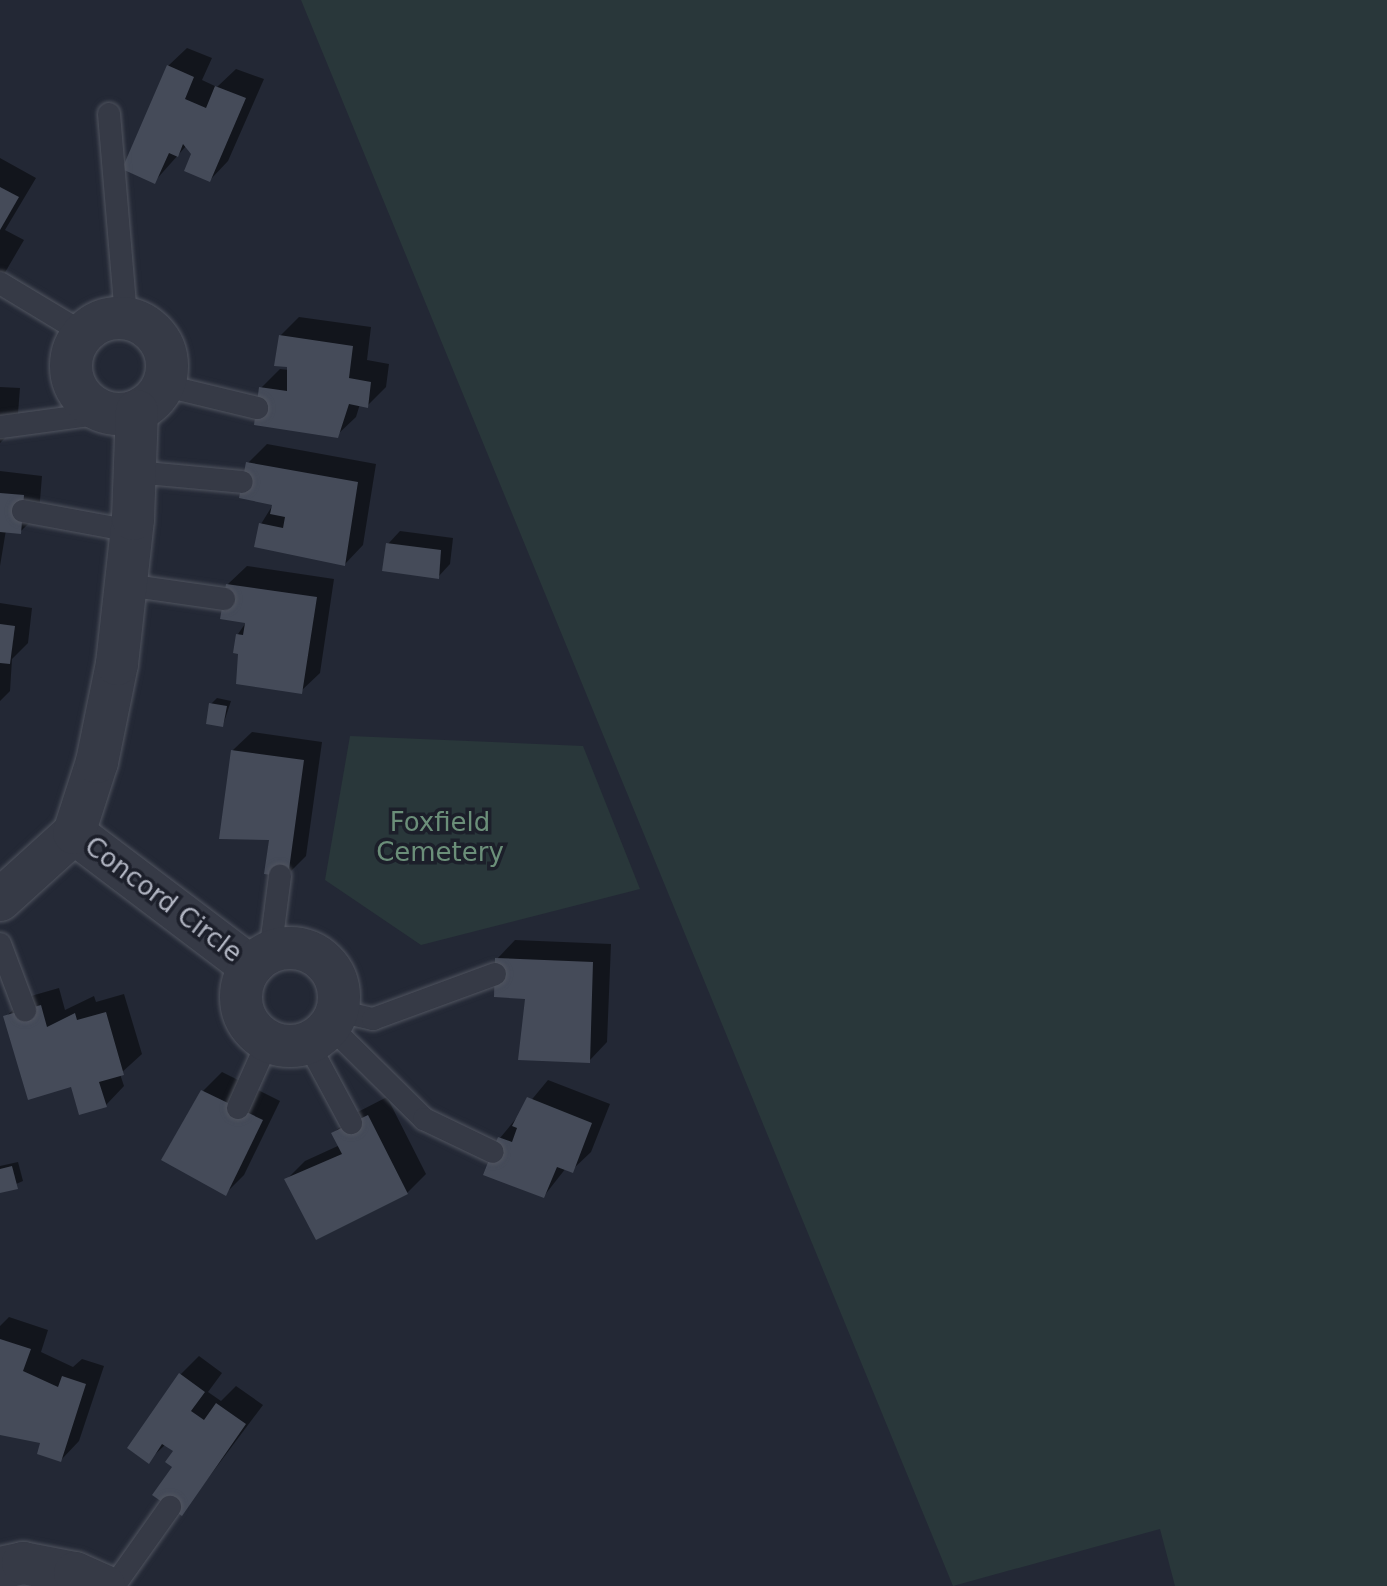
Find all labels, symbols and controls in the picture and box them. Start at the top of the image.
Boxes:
park label: Foxfield Cemetery [376,807,504,868]
street label: Concord Circle [78,831,248,969]

